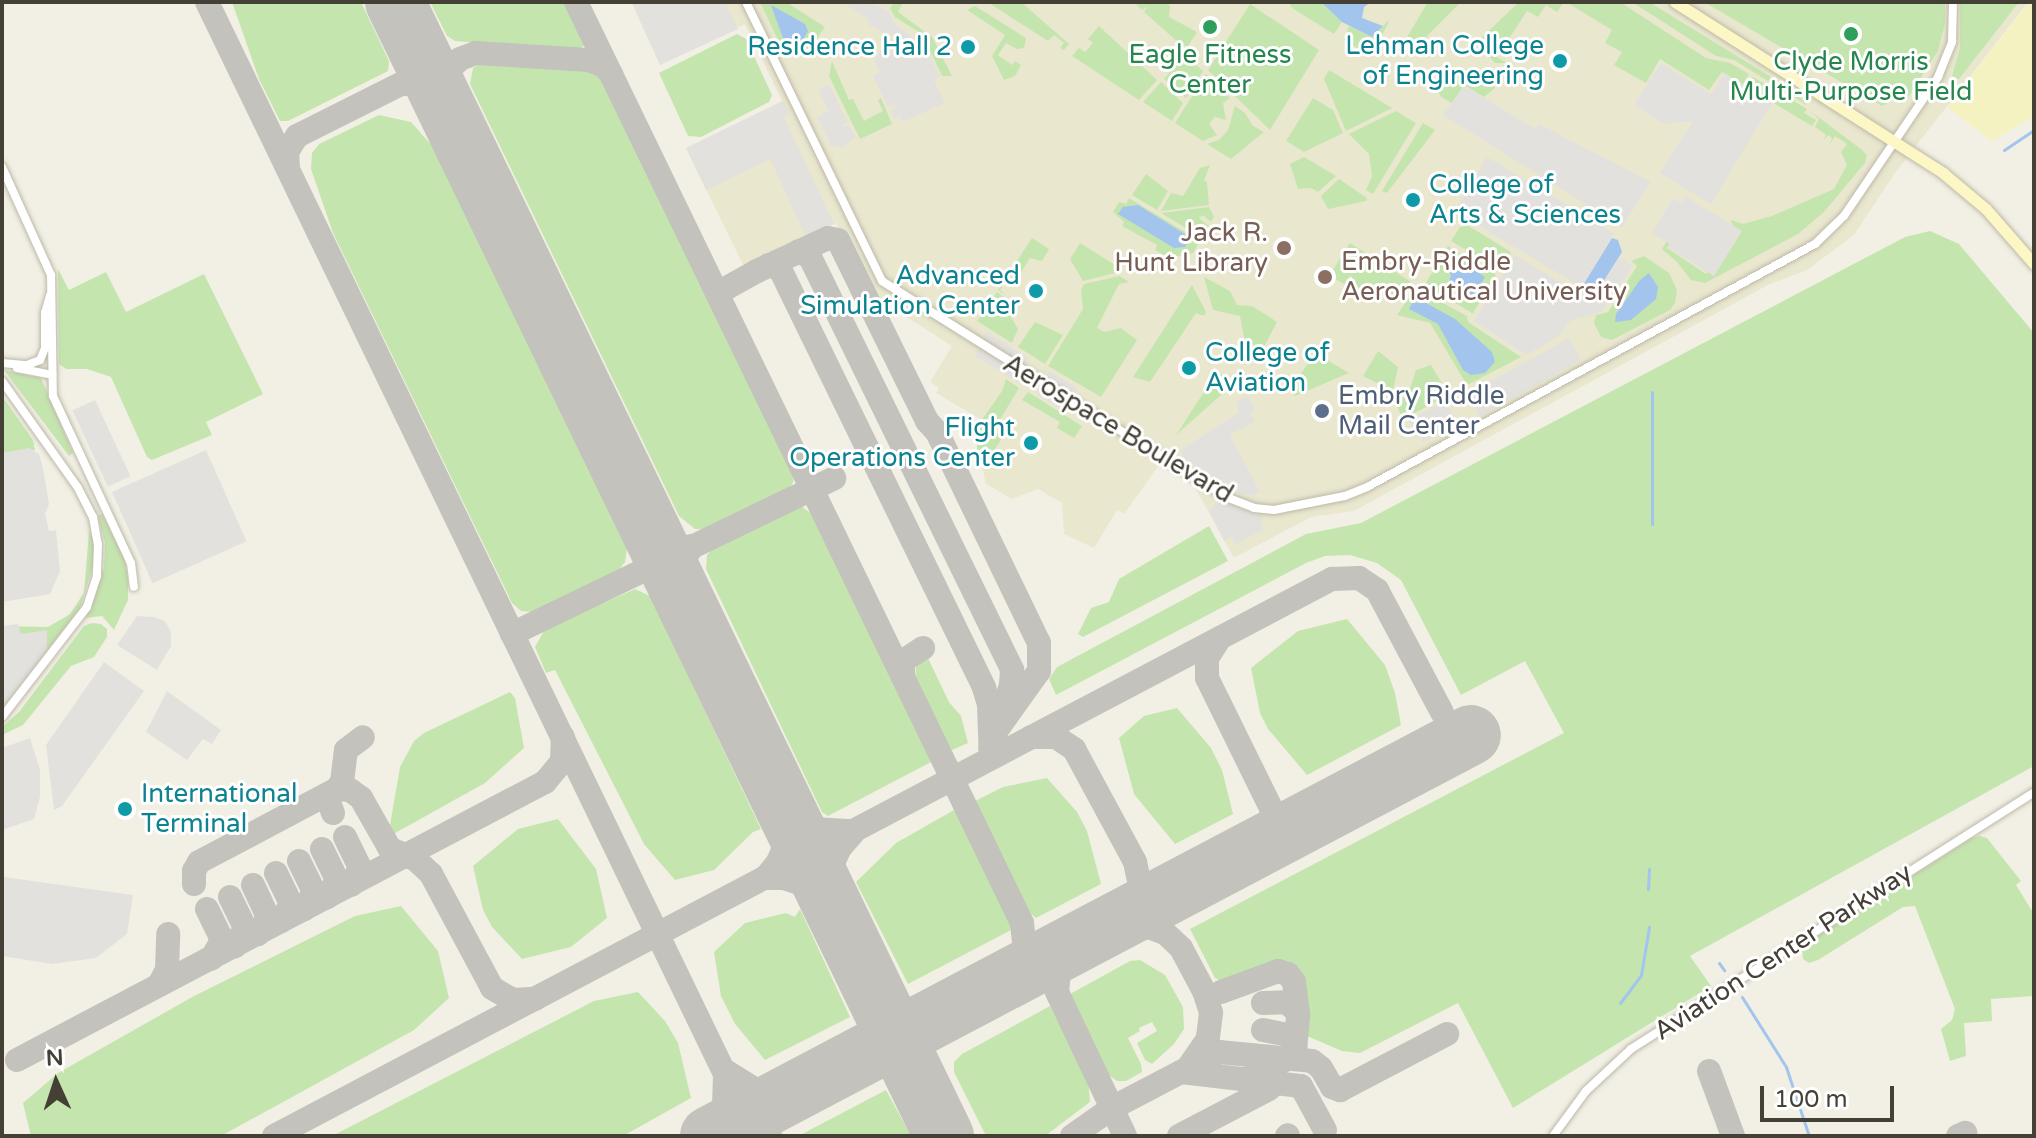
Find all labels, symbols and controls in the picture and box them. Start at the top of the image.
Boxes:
marker: Eagle Fitness Center [1201,18,1219,36]
marker: Clyde Morris Multi-Purpose Field [1842,25,1860,43]
place label: Lehman College of Engineering [1345,30,1544,92]
place label: Residence Hall 2 [747,31,952,63]
marker: Residence Hall 2 [959,38,977,56]
place label: Eagle Fitness Center [1129,39,1291,100]
place label: Clyde Morris Multi-Purpose Field [1730,46,1972,108]
marker: Lehman College of Engineering [1551,52,1569,70]
place label: College of Arts & Sciences [1429,169,1621,230]
marker: College of Arts & Sciences [1404,191,1422,209]
place label: Jack R. Hunt Library [1114,217,1268,278]
marker: Jack R. Hunt Library [1275,239,1293,257]
place label: Embry-Riddle Aeronautical University [1341,246,1627,308]
place label: Advanced Simulation Center [800,260,1020,322]
marker: Embry-Riddle Aeronautical University [1316,268,1334,286]
marker: Advanced Simulation Center [1027,282,1045,300]
place label: College of Aviation [1205,337,1330,398]
street label: Aerospace Boulevard [997,348,1239,510]
marker: College of Aviation [1180,359,1198,377]
place label: Embry Riddle Mail Center [1338,380,1504,442]
marker: Embry Riddle Mail Center [1313,402,1331,420]
place label: Flight Operations Center [789,412,1015,474]
marker: Flight Operations Center [1022,434,1040,452]
place label: International Terminal [141,778,297,840]
marker: International Terminal [116,800,134,818]
street label: Aviation Center Parkway [1648,857,1918,1047]
north arrow [16,1042,96,1122]
text: N [45,1045,64,1071]
scale bar [1764,1070,1898,1120]
text: 100 m [1774,1085,1848,1114]

